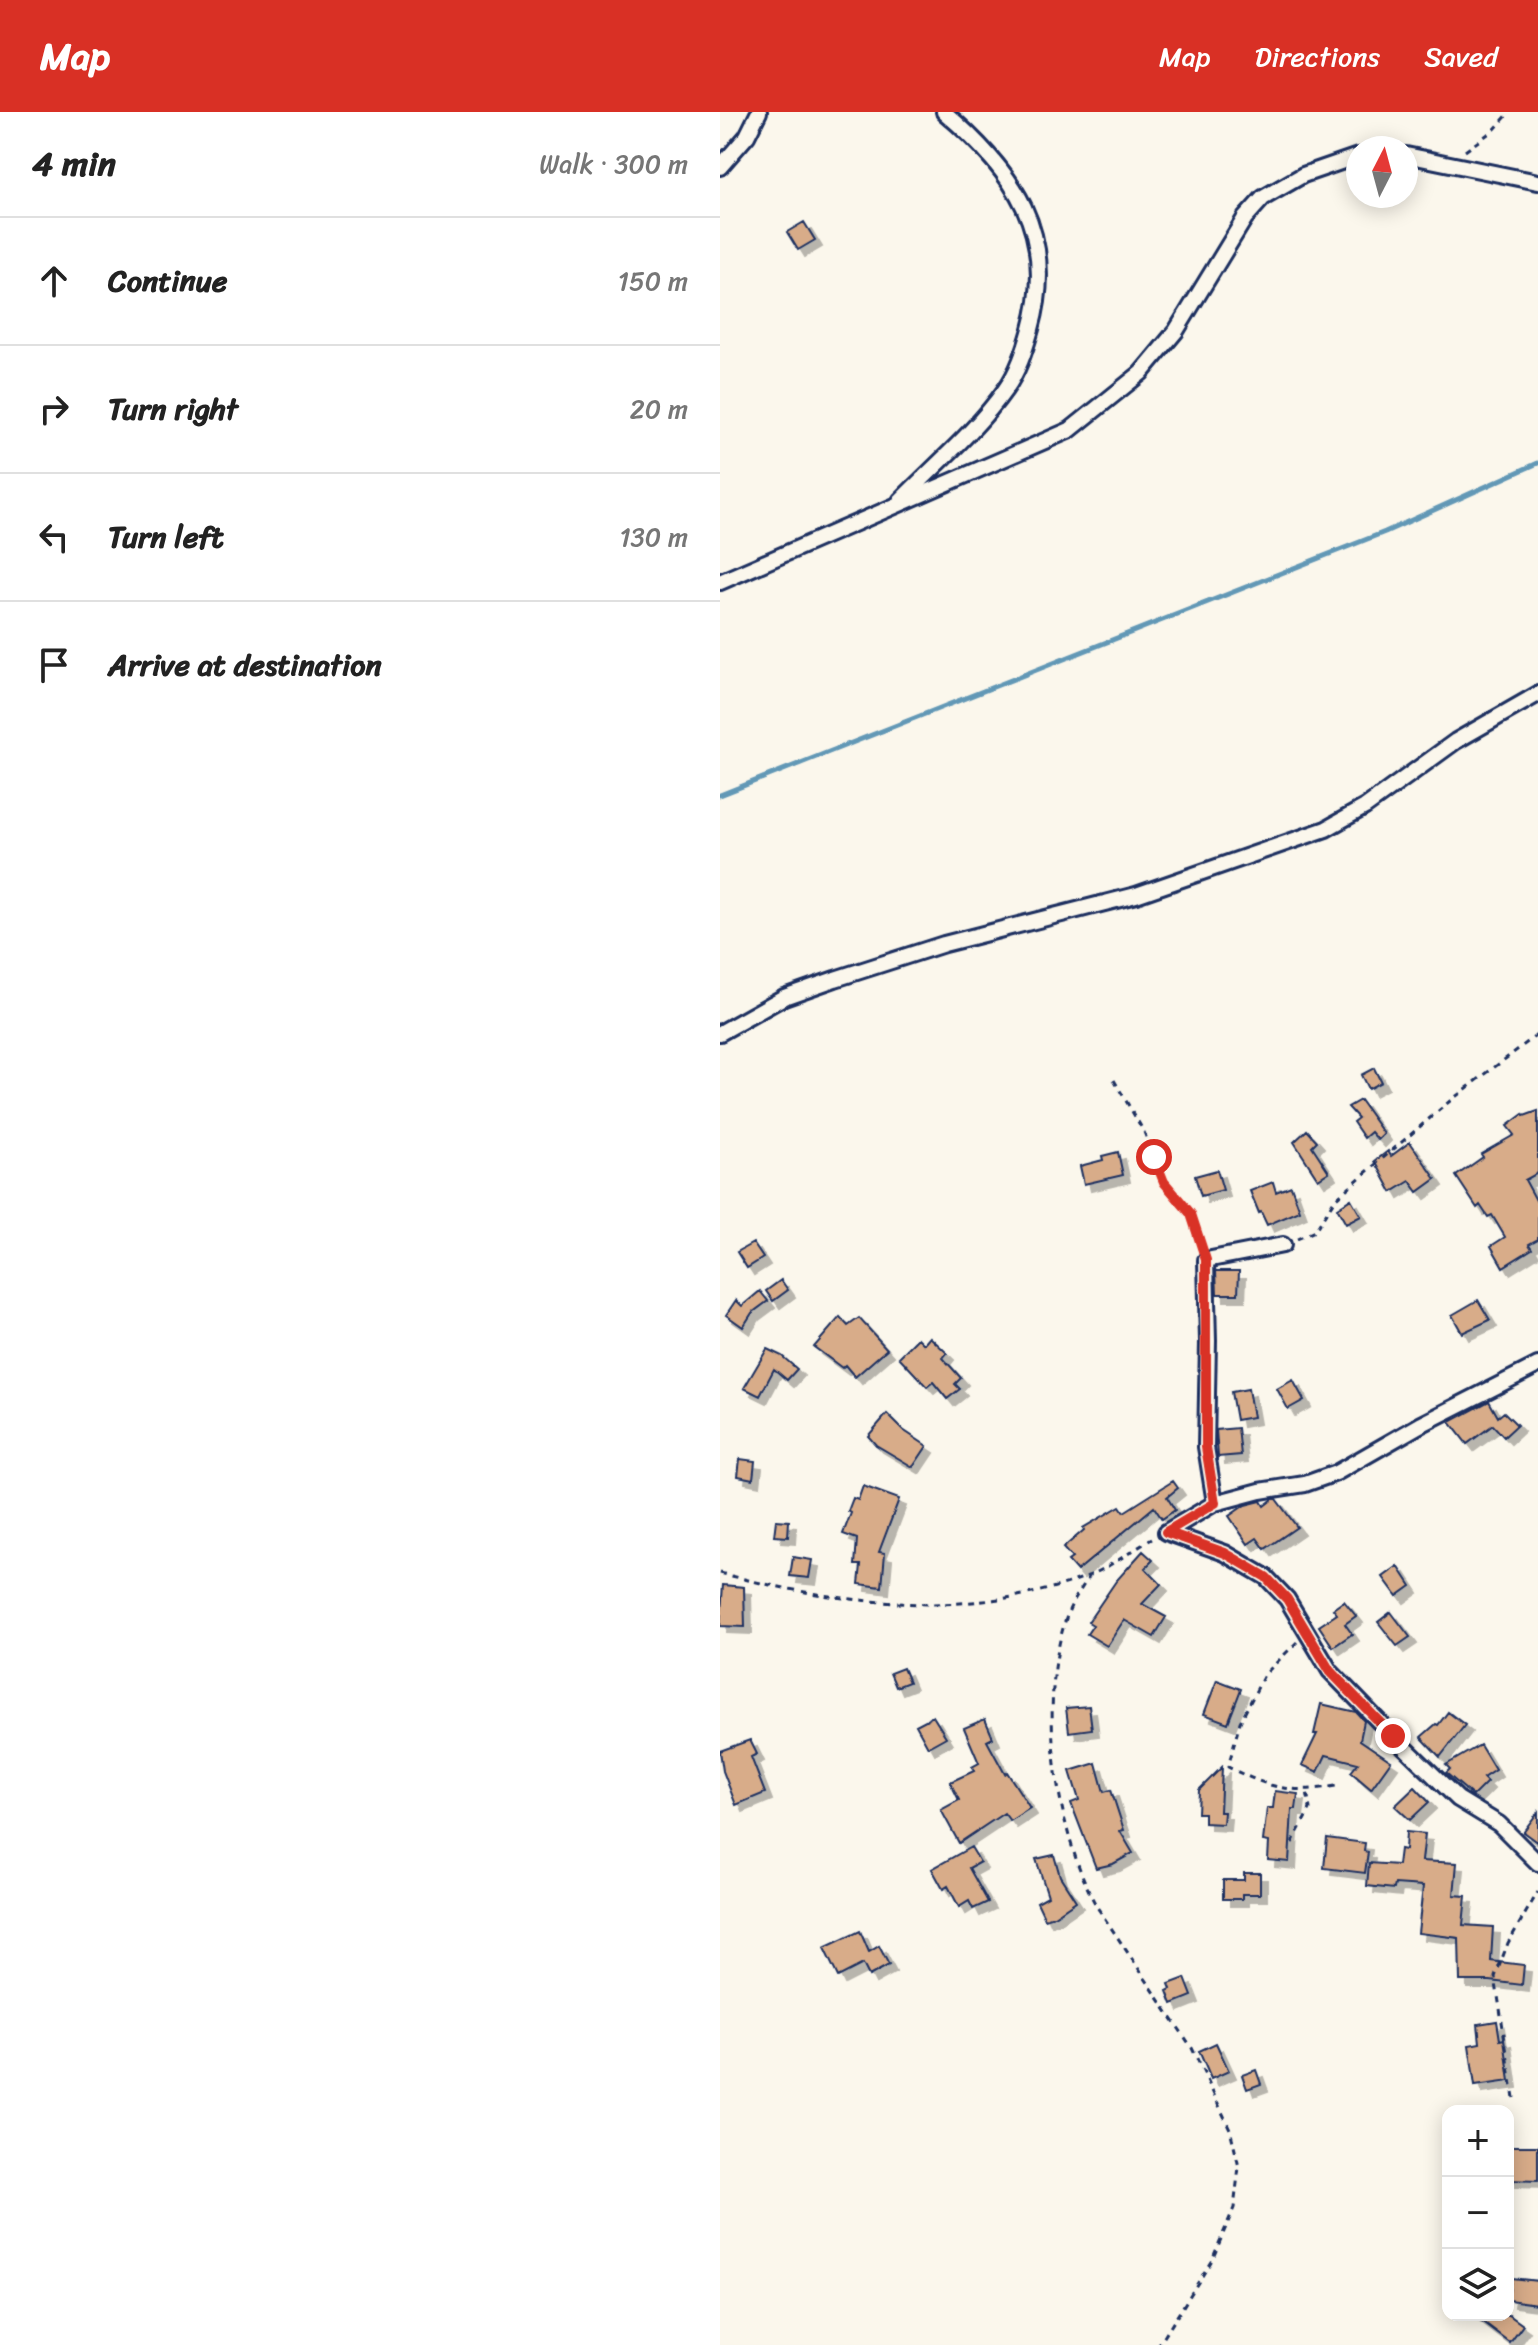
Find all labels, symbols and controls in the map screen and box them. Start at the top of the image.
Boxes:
text: Map [40,23,110,90]
text: Map [1159,32,1211,81]
text: Directions [1255,32,1380,81]
text: Saved [1424,32,1498,81]
text: 4 min [32,134,116,194]
north arrow [1346,136,1418,208]
text: Walk · 300 m [539,141,688,187]
text: Continue [108,254,227,308]
text: 150 m [618,258,688,304]
icon: ahead [32,259,76,303]
text: Turn right [108,382,238,436]
text: 20 m [630,386,688,432]
icon: right [32,387,76,431]
text: Turn left [108,510,224,564]
text: 130 m [619,514,688,560]
icon: left [32,515,76,559]
text: Arrive at destination [108,638,382,692]
icon: arrive [32,643,76,687]
route start [1136,1139,1172,1175]
route end [1375,1718,1411,1754]
map controls [1442,2105,1514,2321]
button: + [1442,2105,1514,2177]
button: − [1442,2177,1514,2249]
button: layers [1442,2249,1514,2321]

